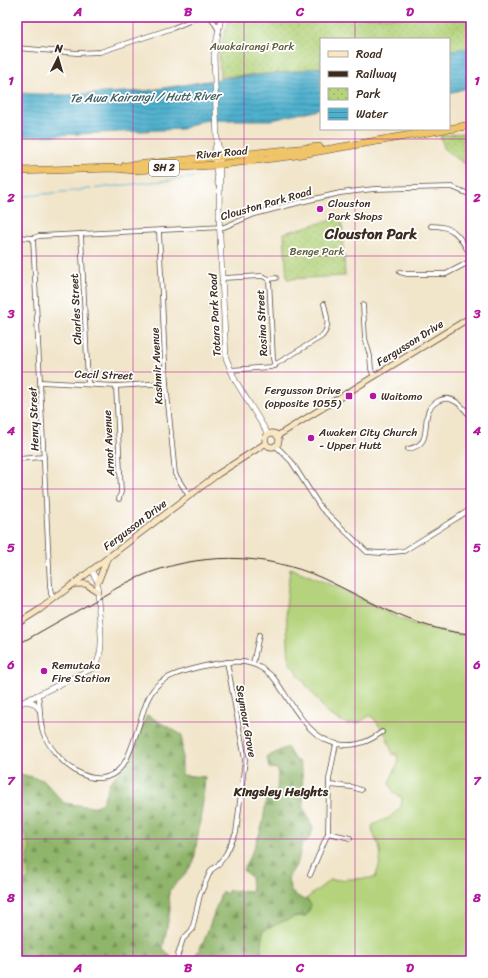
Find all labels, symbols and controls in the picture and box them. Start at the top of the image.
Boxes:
text: A [73,0,82,23]
text: B [184,0,193,23]
text: C [295,0,305,23]
text: D [406,0,414,23]
park label: Awakairangi Park [209,37,295,56]
north arrow [38,38,78,78]
legend [320,38,450,130]
text: N [53,39,64,58]
text: Road [356,43,383,65]
text: Railway [356,63,397,85]
text: 1 [8,69,14,92]
text: 1 [474,69,480,92]
text: Park [356,83,381,105]
water label: Te Awa Kairangi / Hutt River [69,85,223,109]
text: Water [356,103,389,125]
street label: River Road [196,141,250,165]
road number: SH 2 [149,160,179,176]
street label: Clouston Park Road [218,182,315,226]
text: 2 [6,186,15,209]
text: 2 [472,186,481,209]
place label: Clouston Park Shops [328,194,383,226]
marker: Clouston Park Shops [315,204,325,214]
district label: Clouston Park [324,221,417,247]
park label: Benge Park [290,242,345,261]
street label: Totara Park Road [203,272,227,357]
street label: Charles Street [65,273,87,345]
street label: Rosina Street [251,289,273,357]
text: 3 [6,302,15,325]
text: 3 [472,302,481,325]
street label: Fergusson Drive [373,315,448,371]
street label: Kashmir Avenue [145,327,169,405]
street label: Cecil Street [74,364,134,386]
place label: Fergusson Drive (opposite 1055) [264,381,342,413]
street label: Henry Street [23,386,45,451]
place label: Waitomo [381,387,423,406]
marker: Fergusson Drive (opposite 1055) [344,391,354,401]
marker: Waitomo [368,391,378,401]
street label: Arnot Avenue [98,409,120,477]
text: 4 [6,419,16,442]
text: 4 [472,419,482,442]
place label: Awaken City Church - Upper Hutt [318,423,417,455]
marker: Awaken City Church - Upper Hutt [306,433,316,443]
street label: Fergusson Drive [99,494,171,556]
text: 5 [7,536,15,559]
text: 5 [473,536,481,559]
text: 6 [6,653,15,676]
text: 6 [472,653,481,676]
place label: Remutaka Fire Station [52,656,110,688]
marker: Remutaka Fire Station [39,666,49,676]
street label: Seymour Grove [230,683,262,759]
text: 7 [7,769,16,792]
text: 7 [473,769,482,792]
district label: Kingsley Heights [233,780,329,803]
text: 8 [6,886,15,909]
text: 8 [472,886,481,909]
text: A [73,956,82,978]
text: B [184,956,193,978]
text: C [295,956,305,978]
text: D [406,956,414,978]

